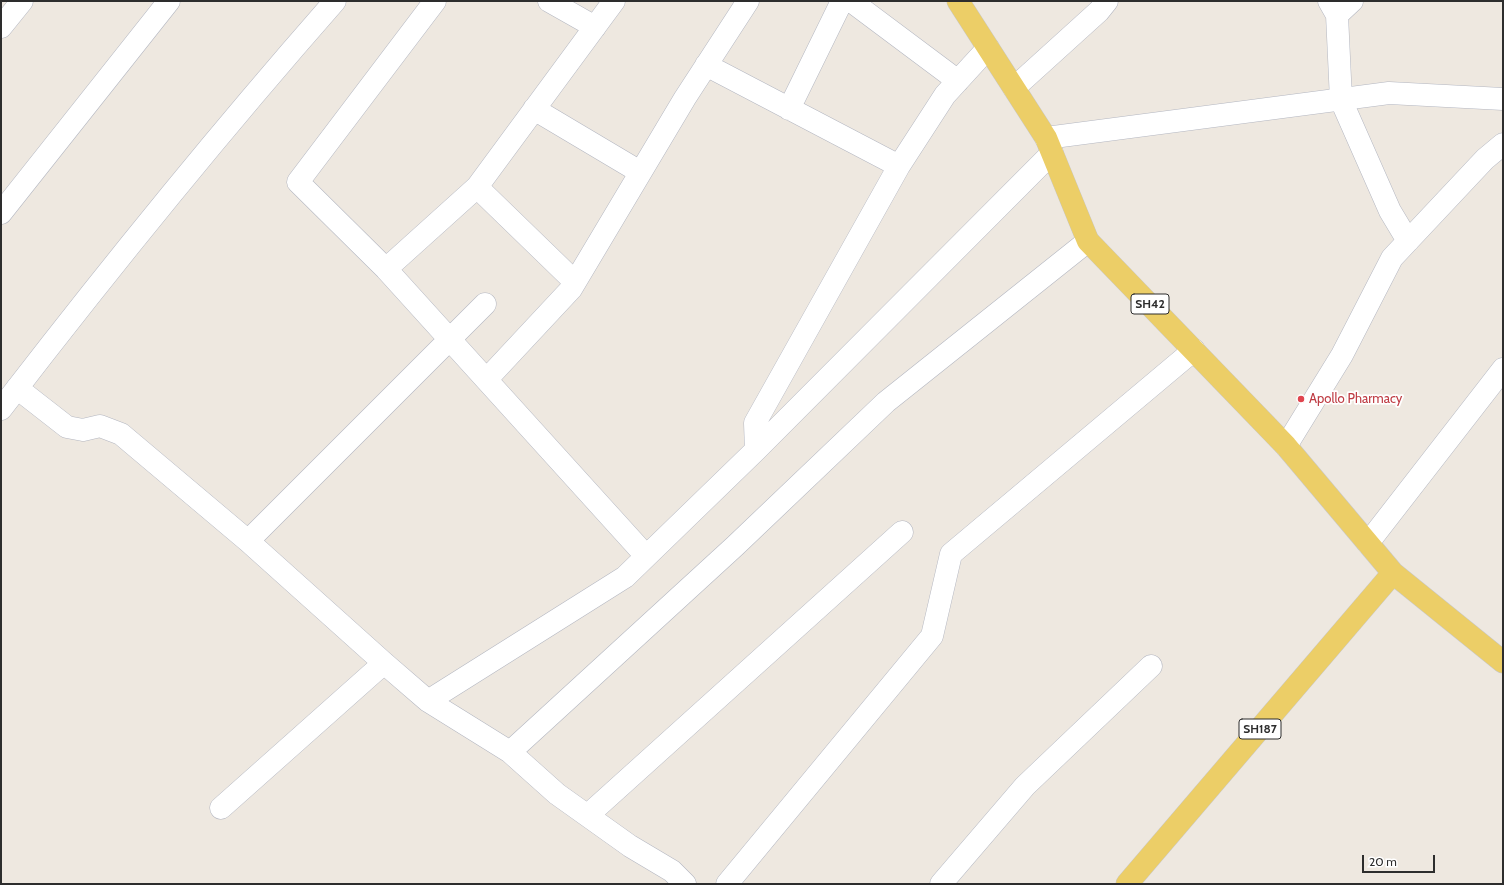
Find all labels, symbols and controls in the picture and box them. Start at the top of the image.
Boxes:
road number: SH42 [1131,294,1169,314]
place label: Apollo Pharmacy [1309,391,1402,407]
marker: Apollo Pharmacy [1296,394,1306,404]
road number: SH187 [1239,719,1281,739]
scale bar [1364,847,1437,873]
text: 20 m [1369,854,1397,869]

